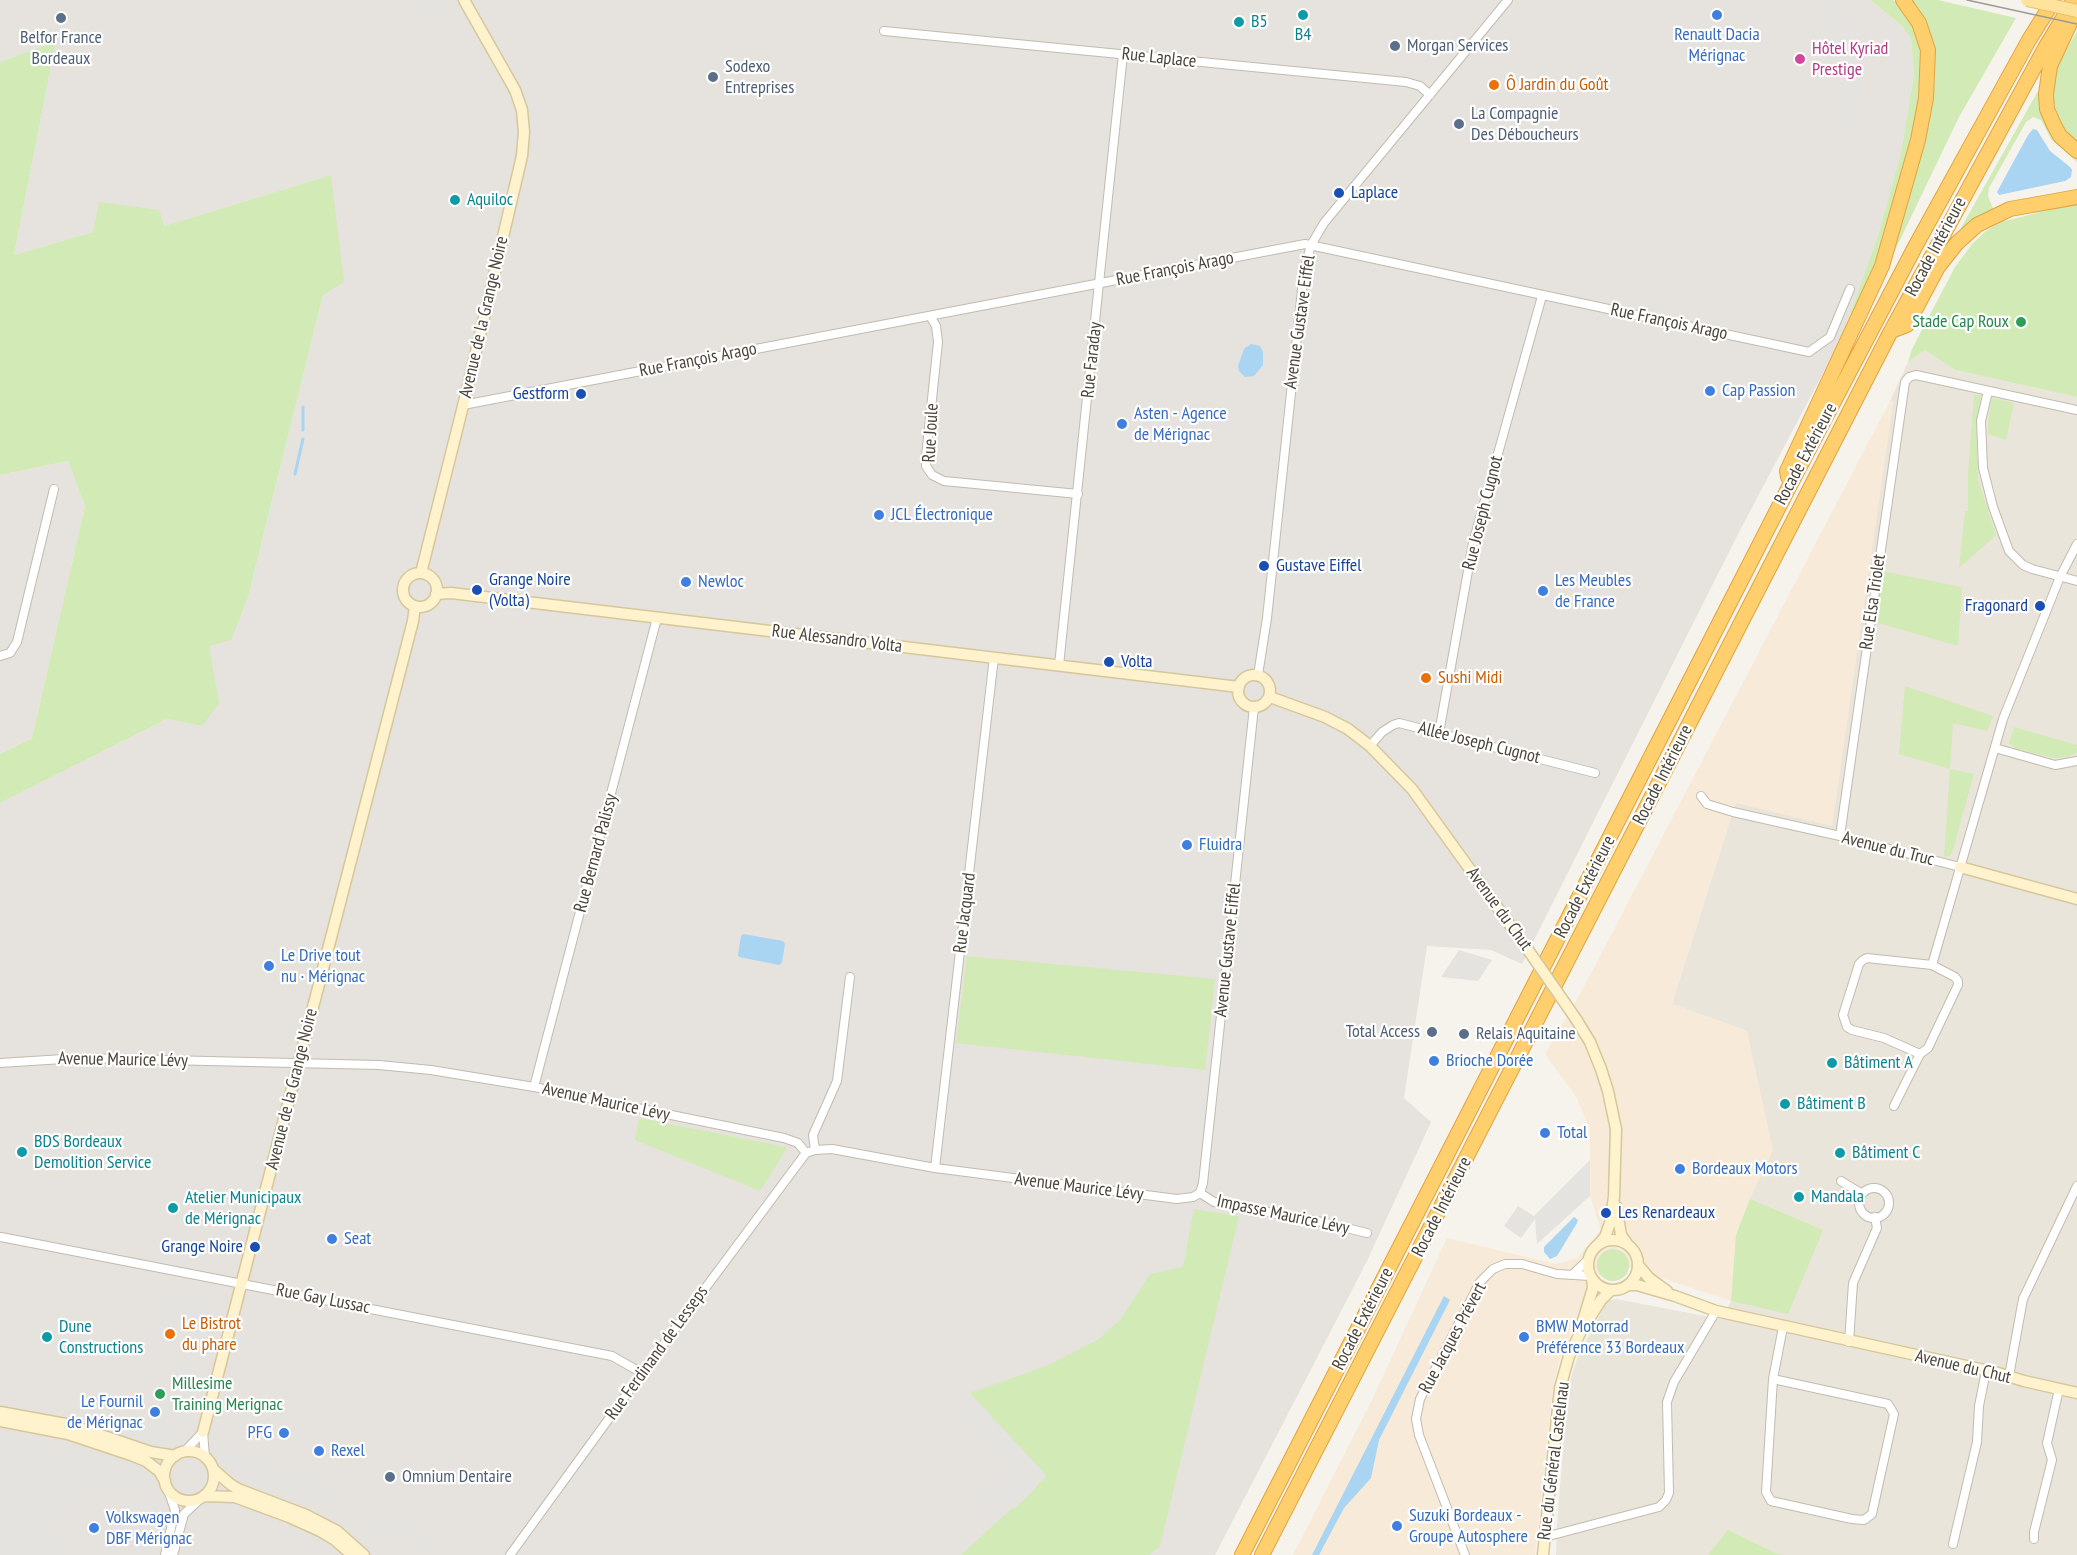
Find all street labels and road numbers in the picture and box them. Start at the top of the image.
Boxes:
street label: Rue Laplace [1121,43,1197,73]
street label: Rocade Intérieure [1901,194,1971,300]
street label: Avenue de la Grange Noire [455,234,513,400]
street label: Rue François Arago [1115,247,1235,291]
street label: Avenue Gustave Eiffel [1280,254,1320,390]
street label: Rue François Arago [1609,299,1729,345]
street label: Rue Faraday [1077,321,1107,399]
street label: Rue François Arago [638,338,758,382]
street label: Rocade Extérieure [1770,399,1842,509]
street label: Rue Joule [919,403,943,463]
street label: Rue Joseph Cugnot [1458,454,1508,572]
street label: Rue Elsa Triolet [1856,553,1890,651]
street label: Rue Alessandro Volta [771,620,903,658]
street label: Allée Joseph Cugnot [1416,717,1542,769]
street label: Rocade Intérieure [1629,721,1697,829]
street label: Rue Bernard Palissy [570,791,622,915]
street label: Avenue du Truc [1840,827,1936,871]
street label: Rocade Extérieure [1550,832,1620,942]
street label: Avenue du Chut [1462,863,1536,955]
street label: Rue Jacquard [949,872,981,954]
street label: Avenue Gustave Eiffel [1210,882,1246,1018]
street label: Avenue de la Grange Noire [262,1006,322,1172]
street label: Avenue Maurice Lévy [58,1048,188,1072]
street label: Avenue Maurice Lévy [540,1078,672,1126]
street label: Rocade Intérieure [1408,1153,1476,1261]
street label: Avenue Maurice Lévy [1013,1168,1145,1206]
street label: Impasse Maurice Lévy [1215,1190,1351,1240]
street label: Rocade Extérieure [1328,1264,1398,1374]
street label: Rue Gay Lussac [274,1279,372,1319]
street label: Rue Jacques Prévert [1415,1279,1491,1397]
street label: Rue Ferdinand de Lesseps [601,1282,713,1424]
street label: Avenue du Chut [1913,1345,2013,1389]
street label: Rue du Général Castelnau [1534,1381,1574,1541]

